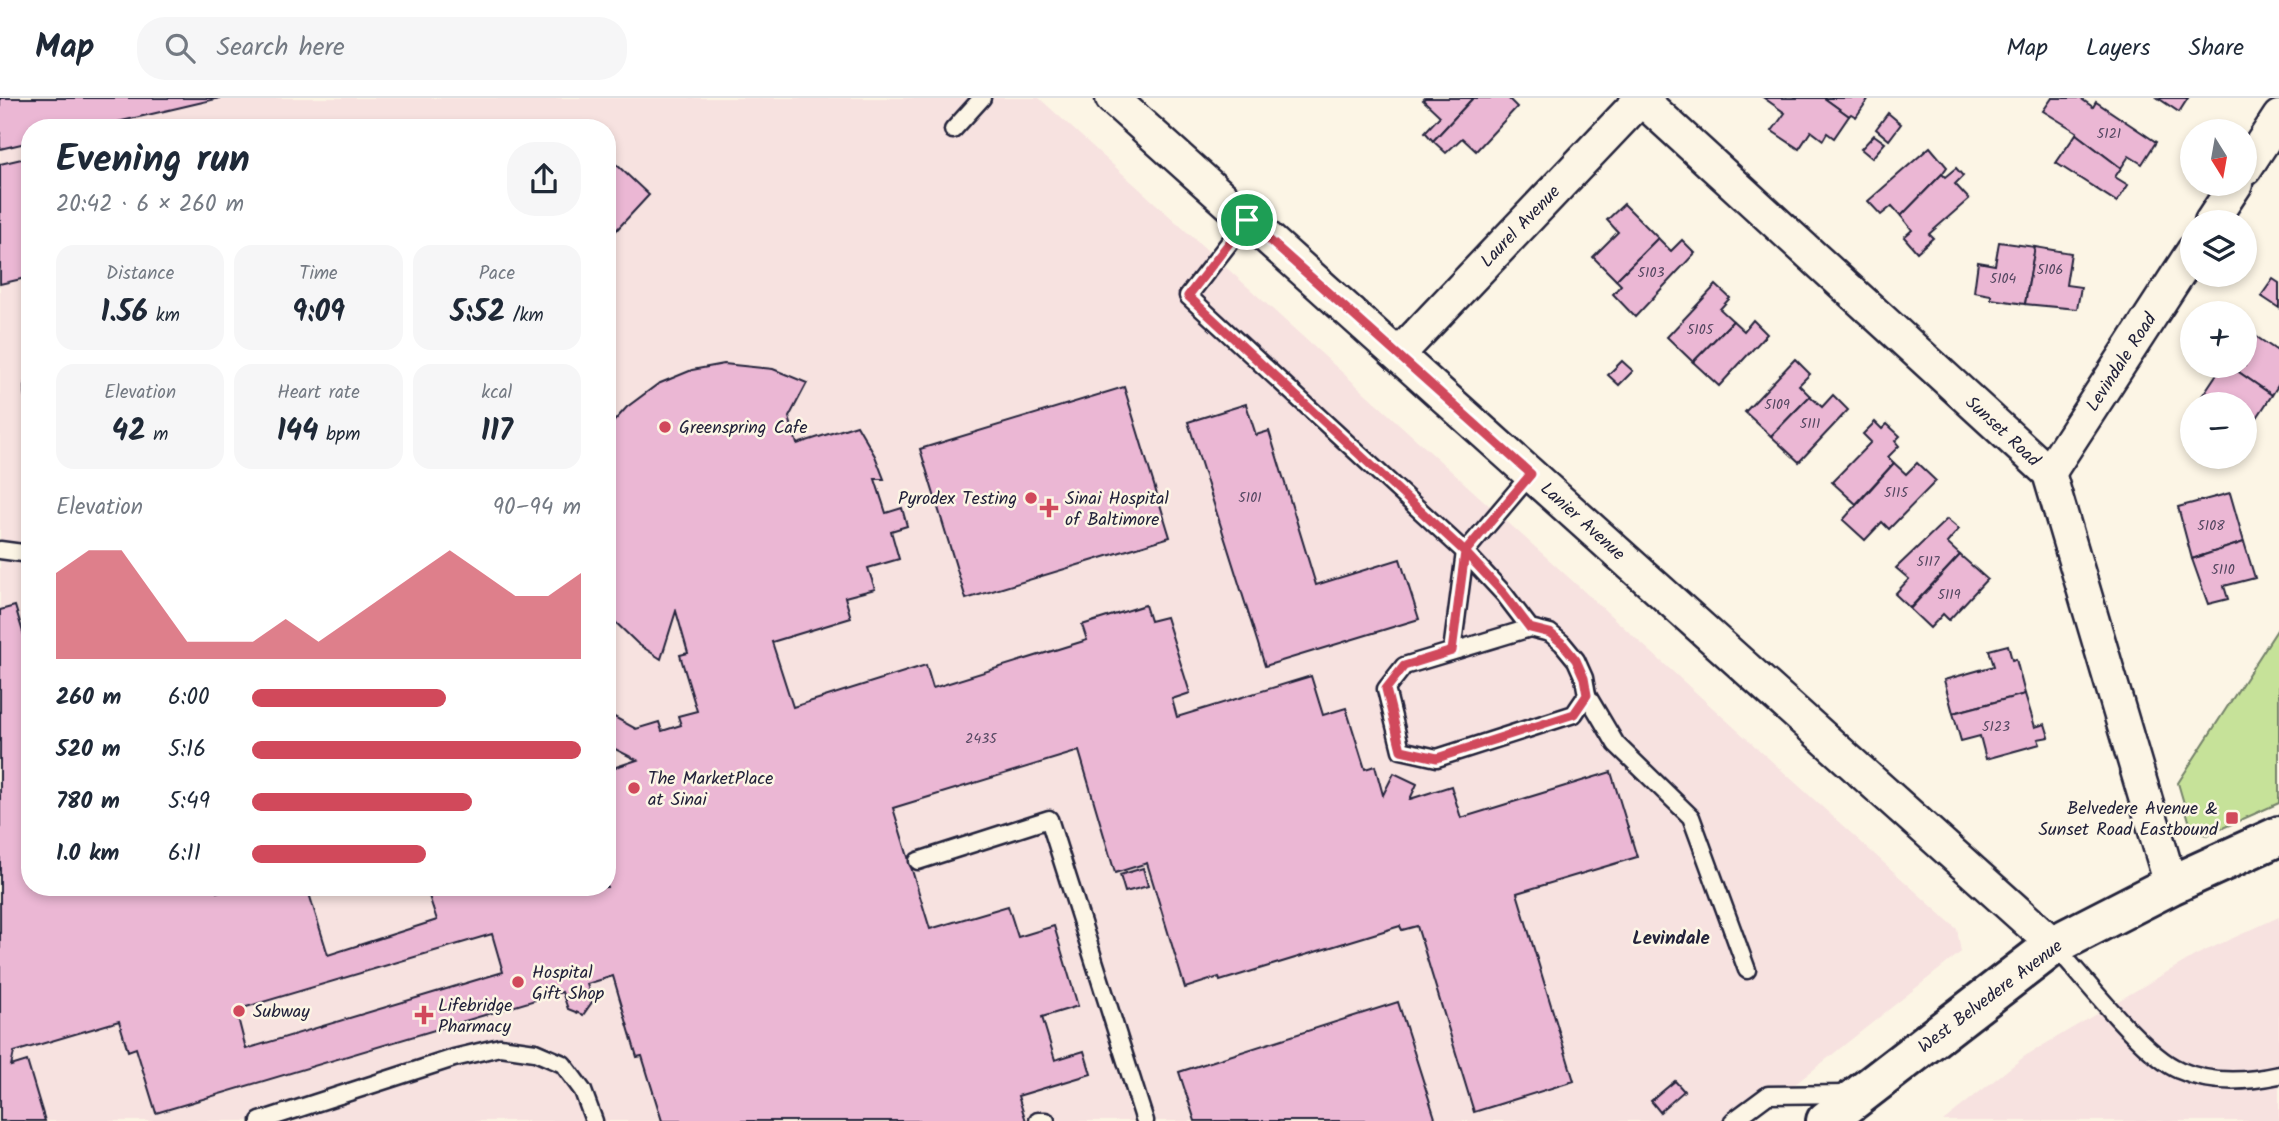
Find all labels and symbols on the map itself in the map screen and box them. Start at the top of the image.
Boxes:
north arrow [2180,119,2258,196]
house number: 5121 [2097,123,2121,145]
street label: Laurel Avenue [1474,179,1568,275]
pin [1217,190,1277,250]
house number: 5106 [2037,259,2063,281]
house number: 5103 [1638,262,1664,284]
house number: 5104 [1990,268,2017,290]
street label: Levindale Road [2079,307,2166,418]
house number: 5105 [1687,319,1715,341]
street label: Sunset Road [1958,389,2047,475]
house number: 5109 [1764,394,1790,416]
house number: 5111 [1800,413,1820,435]
place label: Greenspring Cafe [679,414,808,443]
marker: Greenspring Cafe [657,419,673,435]
street label: Lanier Avenue [1533,476,1631,568]
house number: 5115 [1884,482,1909,504]
place label: Pyrodex Testing [898,485,1017,514]
place label: Sinai Hospital of Baltimore [1065,485,1170,535]
house number: 5101 [1238,487,1262,509]
marker: Pyrodex Testing [1023,490,1039,506]
marker: Sinai Hospital of Baltimore [1039,498,1059,518]
house number: 5108 [2197,515,2225,537]
house number: 5117 [1917,551,1940,573]
house number: 5110 [2211,559,2235,581]
house number: 5119 [1937,584,1961,606]
house number: 5123 [1982,716,2010,738]
house number: 2435 [965,728,998,750]
place label: The MarketPlace at Sinai [648,765,773,815]
marker: The MarketPlace at Sinai [626,780,642,796]
place label: Belvedere Avenue & Sunset Road Eastbound [2038,795,2219,845]
marker: Belvedere Avenue & Sunset Road Eastbound [2224,810,2240,826]
district label: Levindale [1632,924,1710,954]
street label: West Belvedere Avenue [1912,933,2070,1061]
place label: Hospital Gift Shop [532,959,605,1009]
marker: Hospital Gift Shop [510,974,526,990]
place label: Lifebridge Pharmacy [438,992,512,1042]
place label: Subway [253,998,310,1027]
marker: Subway [231,1003,247,1019]
marker: Lifebridge Pharmacy [416,1007,432,1023]

